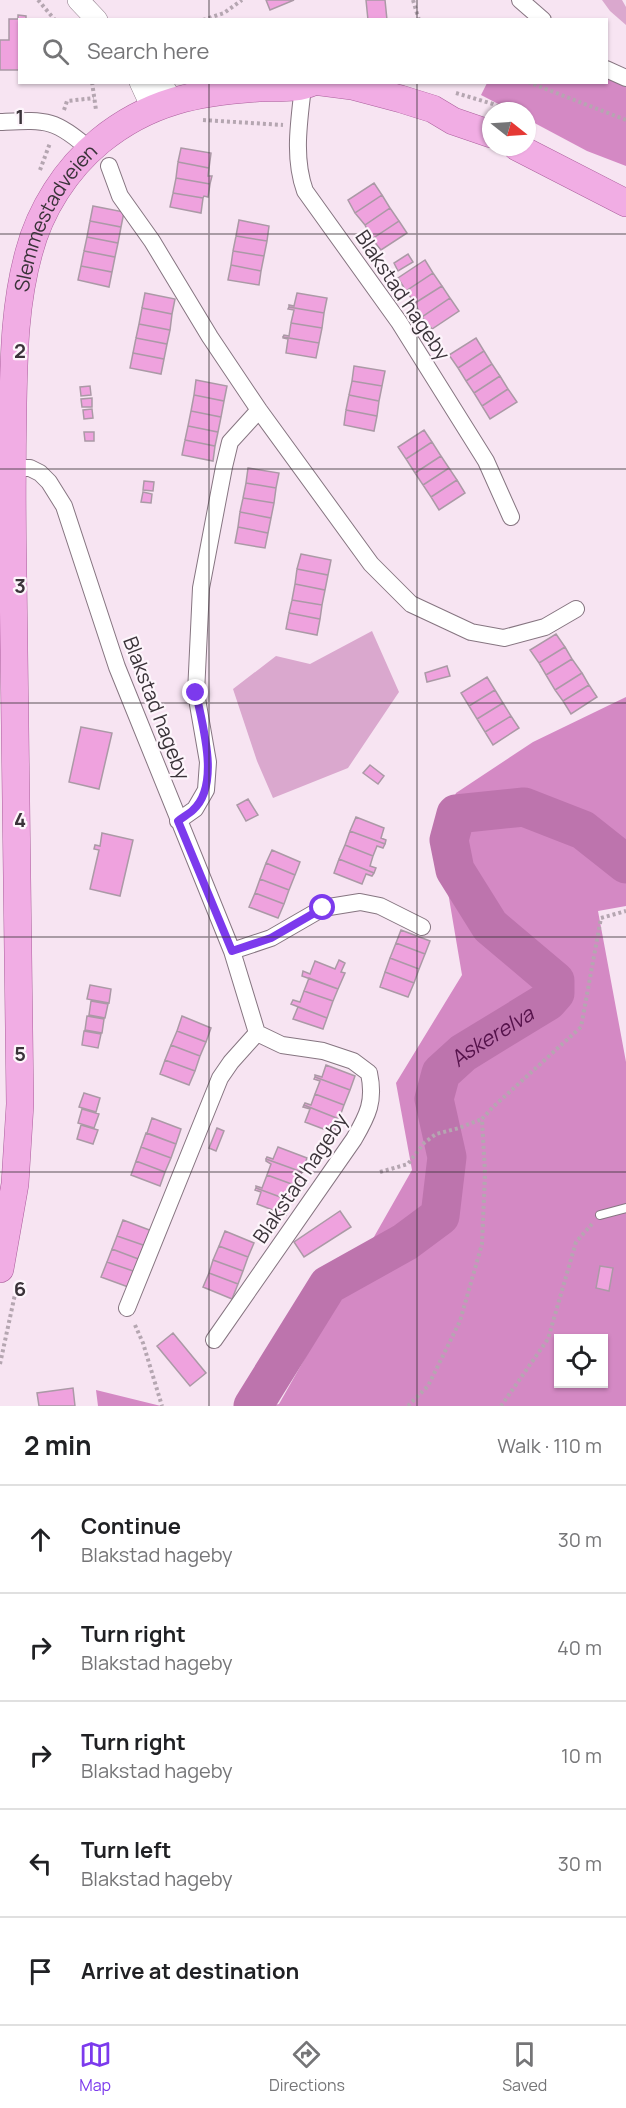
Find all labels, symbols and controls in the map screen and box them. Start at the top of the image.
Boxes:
search box [18,18,608,84]
icon: search [39,35,72,68]
text: Search here [87,36,209,66]
north arrow [482,102,536,156]
text: 1 [16,103,24,130]
street label: Slemmestadveien [7,137,102,294]
street label: Blakstad hageby [349,225,457,366]
text: 2 [14,337,26,364]
text: 3 [14,572,26,599]
street label: Blakstad hageby [117,632,197,784]
route end [182,679,208,705]
text: 4 [14,806,26,833]
route start [309,894,335,920]
water label: Askerelva [444,999,540,1072]
text: 5 [14,1040,26,1067]
street label: Blakstad hageby [246,1107,354,1248]
text: 6 [14,1275,26,1302]
map controls [554,1334,608,1388]
button: locate [554,1334,608,1388]
text: 2 min [24,1427,92,1463]
text: Walk · 110 m [497,1432,602,1459]
text: Continue [81,1511,181,1541]
icon: ahead [24,1523,57,1556]
text: 30 m [558,1526,602,1553]
text: Blakstad hageby [81,1541,233,1568]
text: Turn right [81,1619,186,1649]
icon: right [24,1631,57,1664]
text: 40 m [557,1634,602,1661]
text: Blakstad hageby [81,1649,233,1676]
text: Turn right [81,1727,186,1757]
icon: right [24,1739,57,1772]
text: 10 m [561,1742,602,1769]
text: Blakstad hageby [81,1757,233,1784]
text: Turn left [81,1835,171,1865]
icon: left [24,1847,57,1880]
text: 30 m [558,1850,602,1877]
text: Blakstad hageby [81,1865,233,1892]
icon: arrive [24,1955,57,1988]
text: Arrive at destination [81,1956,299,1986]
tab: Map [79,2038,112,2096]
tab: Directions [269,2038,345,2096]
tab: Saved [502,2038,547,2096]

